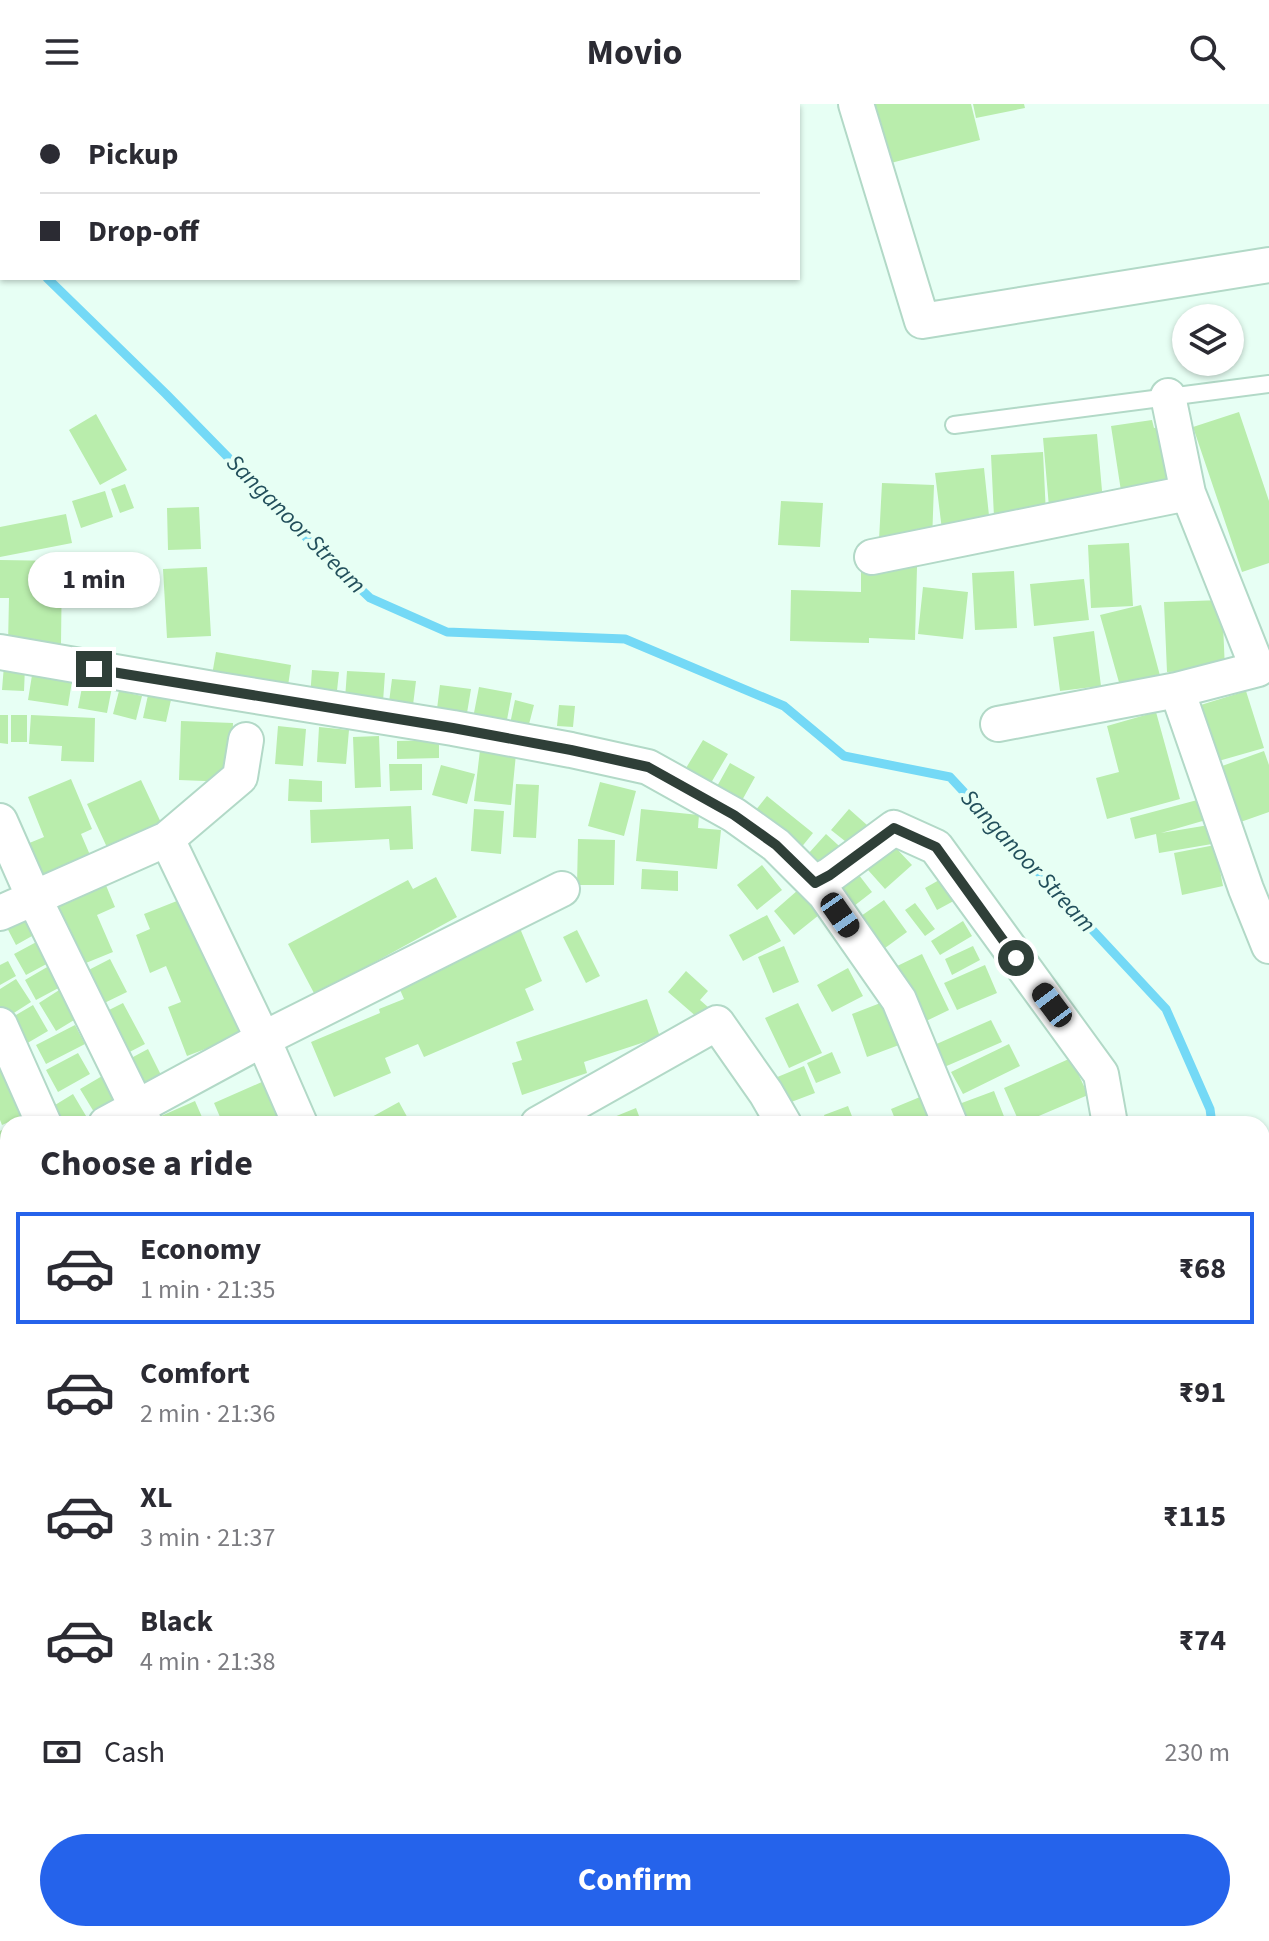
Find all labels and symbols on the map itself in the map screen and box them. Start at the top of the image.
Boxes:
water label: Sanganoor Stream [218,446,374,602]
callout: 1 min [28,553,160,609]
route end [76,651,112,687]
water label: Sanganoor Stream [952,781,1104,941]
car [816,888,864,942]
route start [998,940,1034,976]
car [1028,979,1076,1031]

